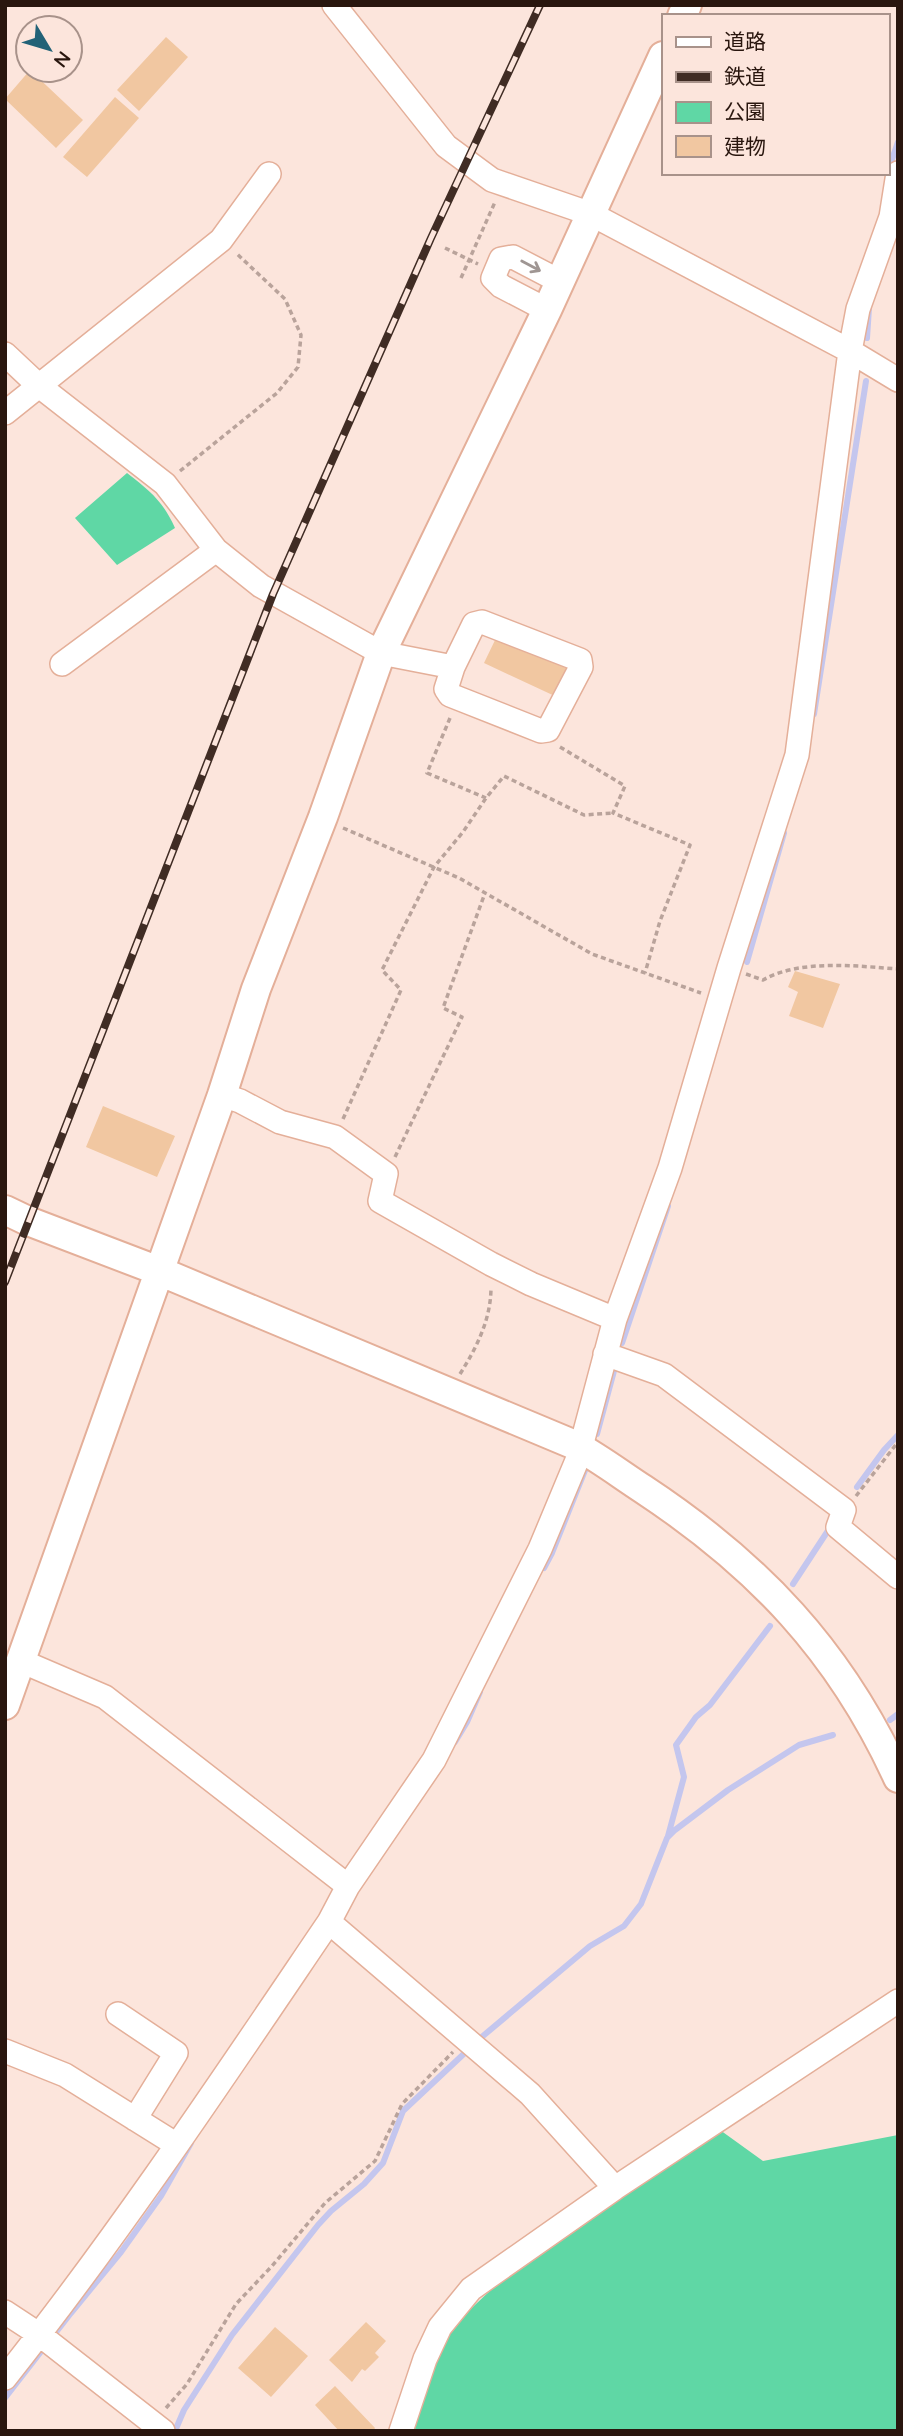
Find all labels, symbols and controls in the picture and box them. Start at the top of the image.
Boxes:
north arrow [14,14,84,84]
legend [662,14,889,175]
text: 道路 [724,28,766,54]
text: N [49,47,76,72]
text: 鉄道 [724,63,766,89]
text: 公園 [724,98,766,124]
text: 建物 [724,133,766,159]
one-way arrow [520,260,541,273]

